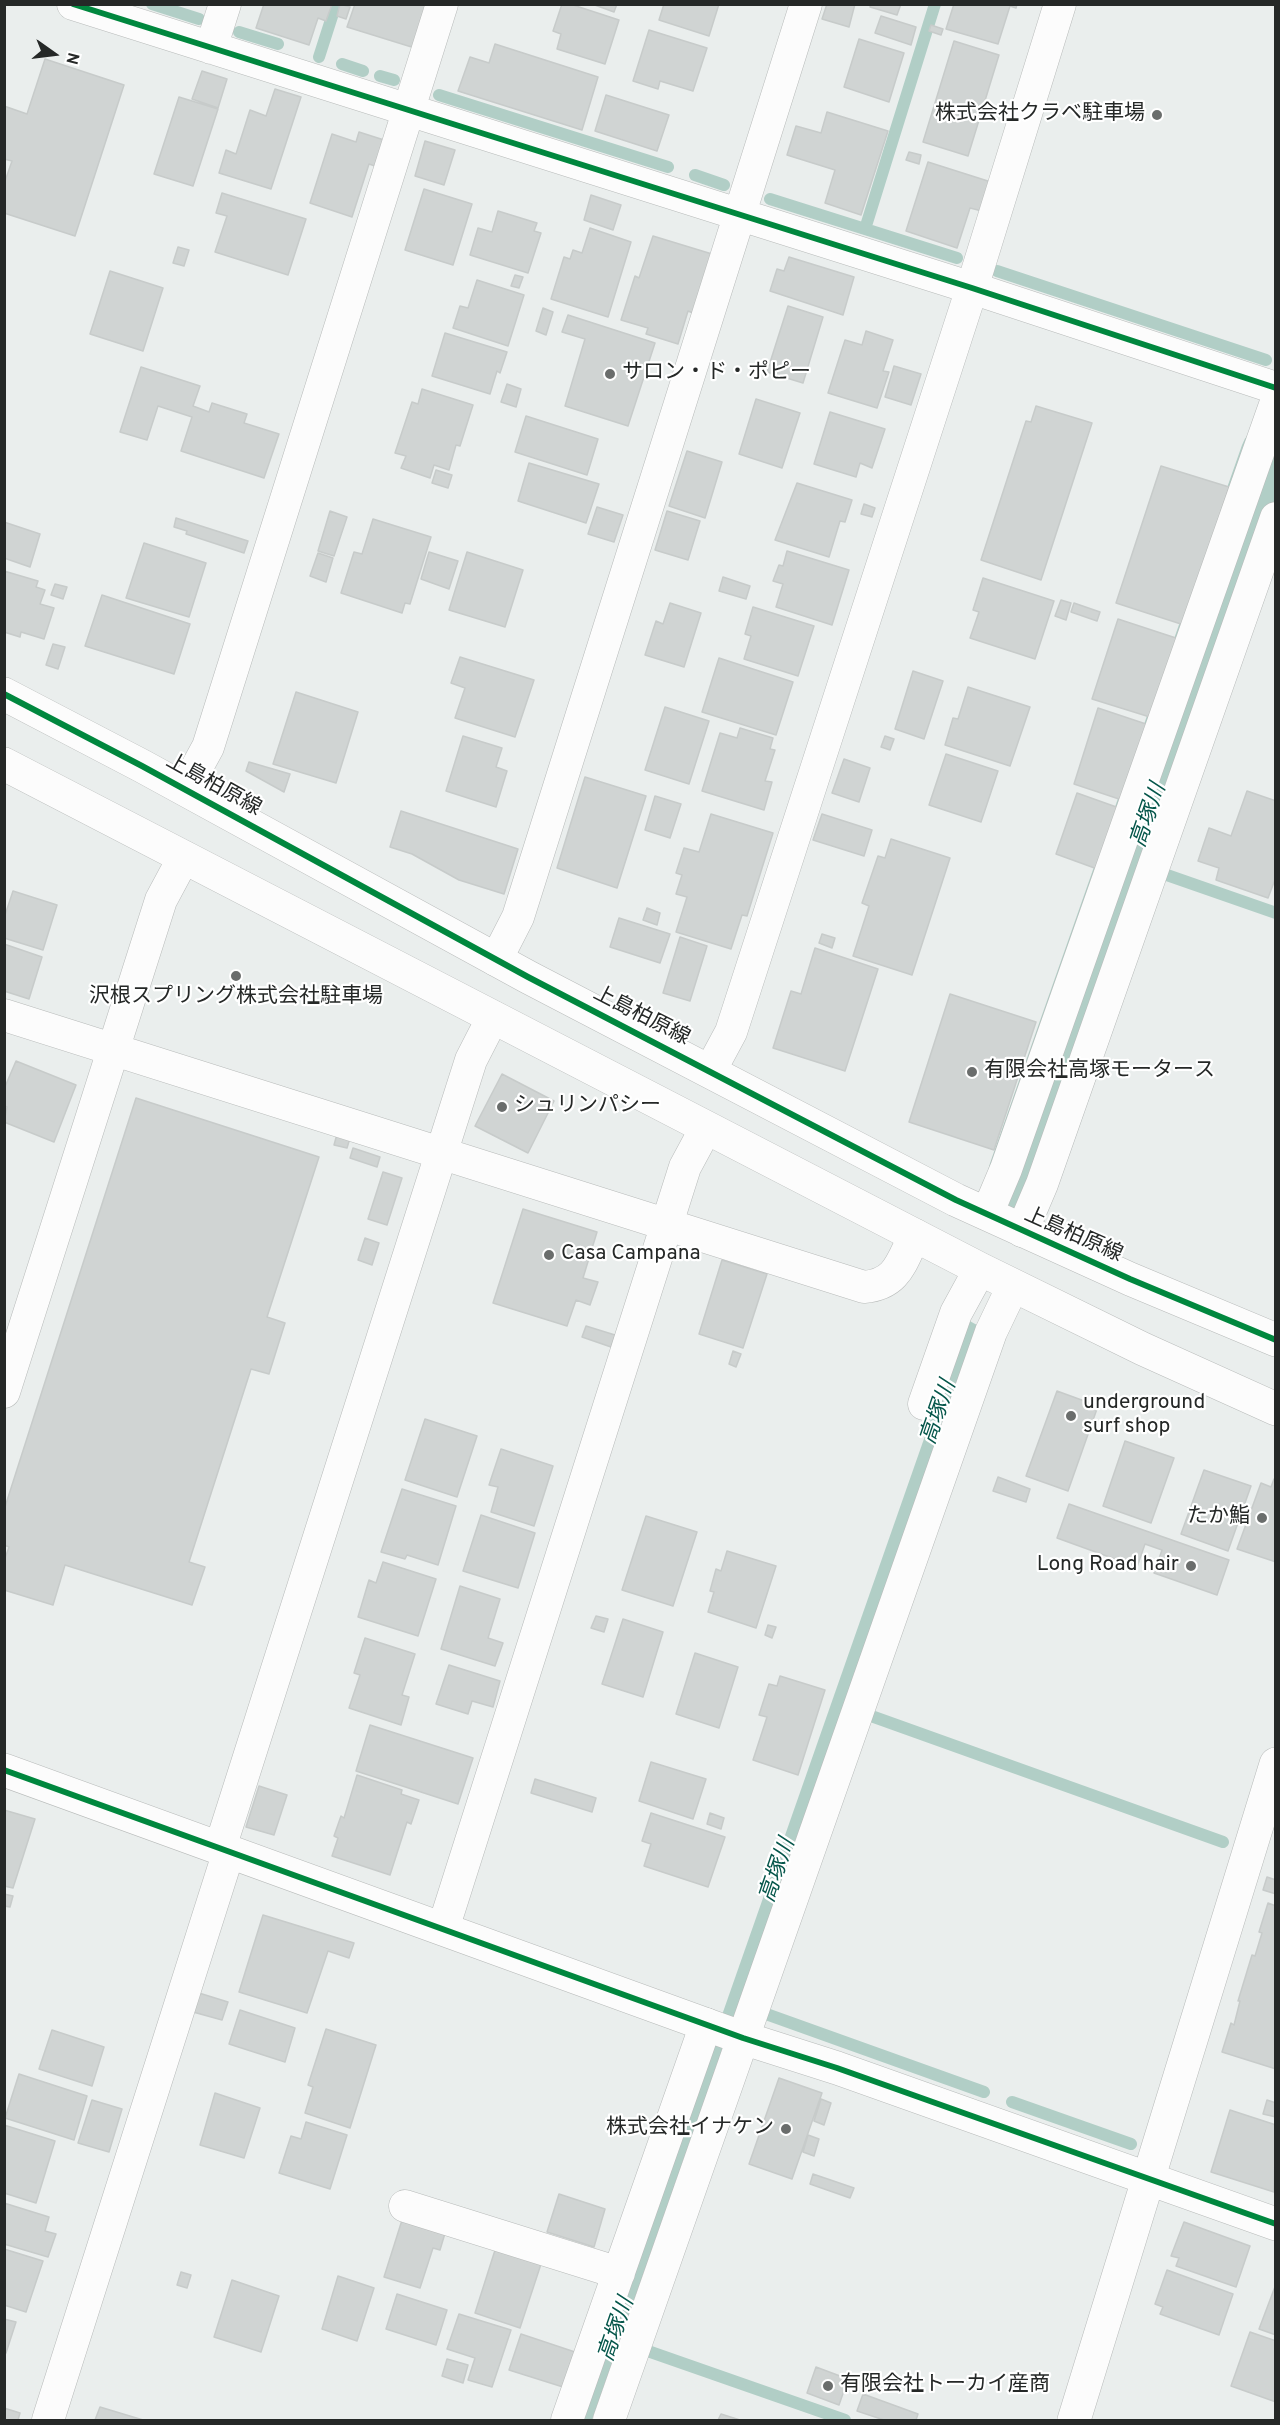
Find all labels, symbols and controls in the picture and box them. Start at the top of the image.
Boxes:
north arrow [24,24,84,84]
text: N [60,50,83,66]
place label: 株式会社クラベ駐車場 [935,102,1145,128]
marker: 株式会社クラベ駐車場 [1150,108,1164,122]
place label: サロン・ド・ポピー [622,361,811,387]
marker: サロン・ド・ポピー [603,367,617,381]
street label: 上島柏原線 [161,750,265,822]
water label: 高塚川 [1127,781,1173,851]
marker: 沢根スプリング株式会社駐車場 [229,969,243,983]
street label: 上島柏原線 [589,982,693,1052]
place label: 沢根スプリング株式会社駐車場 [89,985,383,1011]
place label: 有限会社高塚モータース [984,1059,1215,1085]
marker: 有限会社高塚モータース [965,1065,979,1079]
place label: シュリンパシー [514,1094,661,1120]
marker: シュリンパシー [495,1100,509,1114]
street label: 上島柏原線 [1020,1203,1126,1269]
place label: Casa Campana [561,1242,701,1268]
marker: Casa Campana [542,1248,556,1262]
water label: 高塚川 [917,1378,963,1448]
place label: underground surf shop [1083,1391,1205,1441]
marker: underground surf shop [1064,1409,1078,1423]
place label: たか鮨 [1187,1505,1250,1531]
marker: たか鮨 [1255,1511,1269,1525]
place label: Long Road hair [1037,1553,1179,1579]
marker: Long Road hair [1184,1559,1198,1573]
water label: 高塚川 [756,1836,802,1906]
place label: 株式会社イナケン [606,2116,774,2142]
marker: 株式会社イナケン [779,2122,793,2136]
water label: 高塚川 [595,2295,641,2365]
place label: 有限会社トーカイ産商 [840,2373,1050,2399]
marker: 有限会社トーカイ産商 [821,2379,835,2393]

